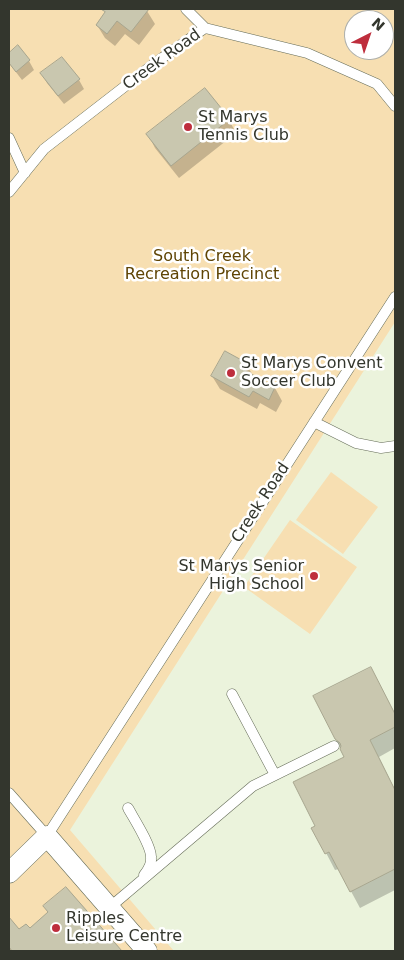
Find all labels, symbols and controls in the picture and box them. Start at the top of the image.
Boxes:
north arrow [344,10,394,60]
text: N [369,15,388,34]
street label: Creek Road [119,25,205,95]
place label: St Marys Tennis Club [198,108,289,146]
marker: St Marys Tennis Club [182,121,194,133]
park label: South Creek Recreation Precinct [125,247,279,285]
place label: St Marys Convent Soccer Club [241,354,382,392]
marker: St Marys Convent Soccer Club [225,367,237,379]
street label: Creek Road [228,459,294,547]
place label: St Marys Senior High School [178,557,304,595]
marker: St Marys Senior High School [308,570,320,582]
place label: Ripples Leisure Centre [66,909,182,947]
marker: Ripples Leisure Centre [50,922,62,934]

